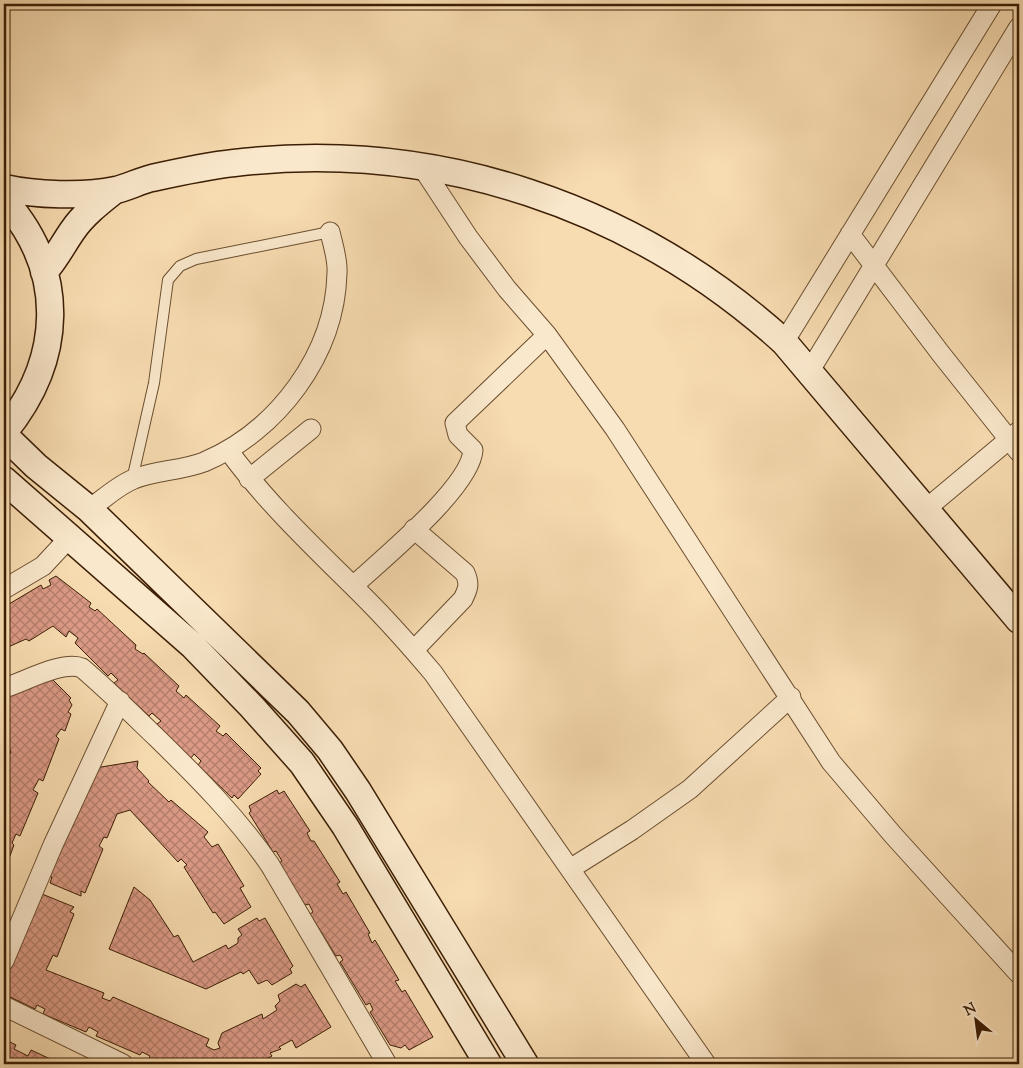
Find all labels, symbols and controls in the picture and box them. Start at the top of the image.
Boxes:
north arrow [950,996,1000,1046]
text: N [961,999,980,1022]

